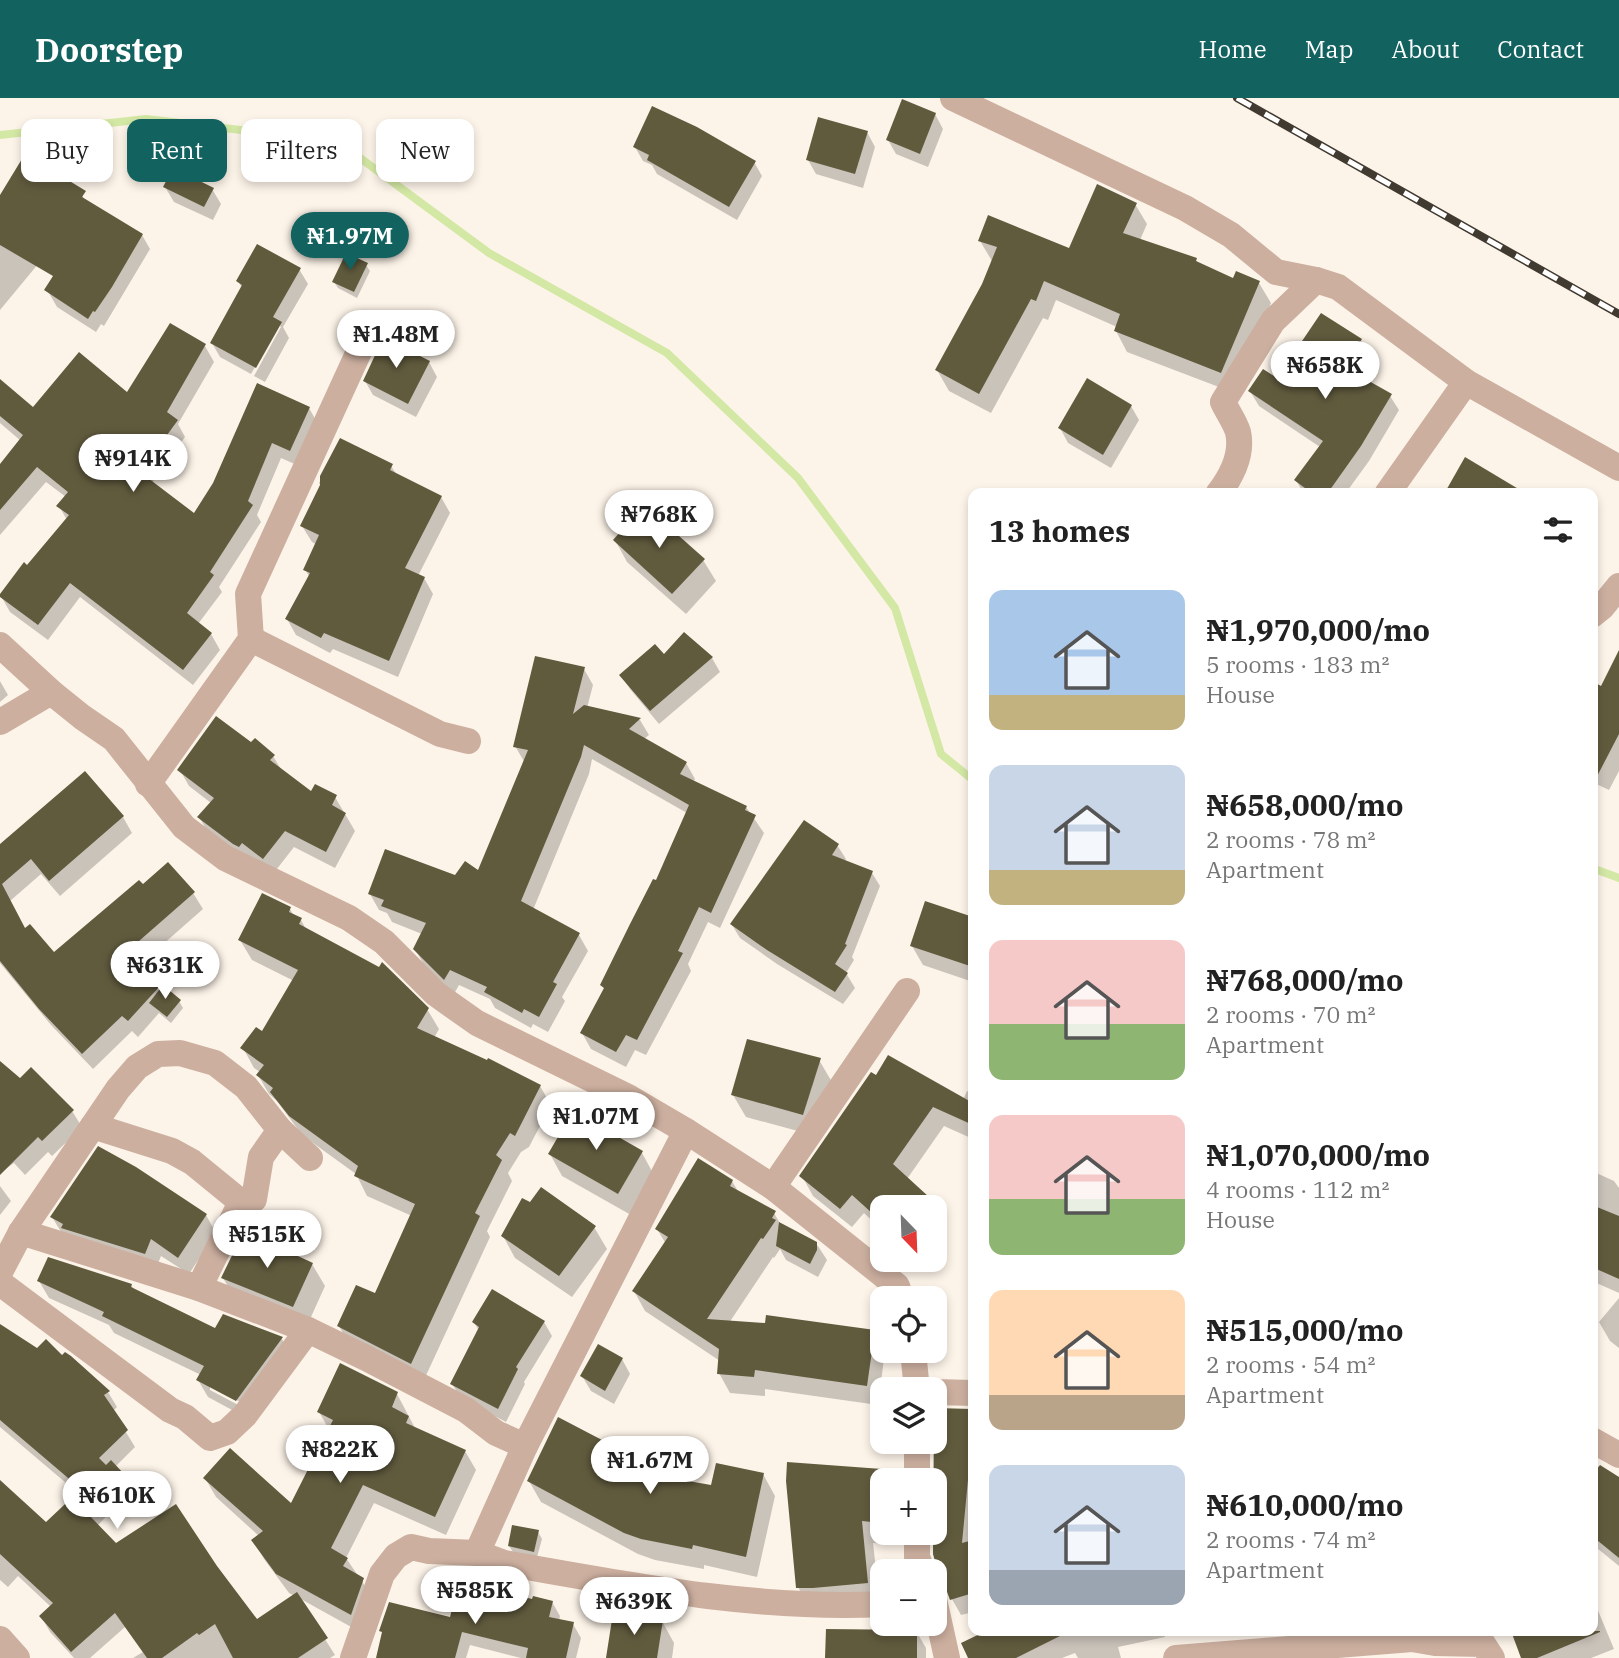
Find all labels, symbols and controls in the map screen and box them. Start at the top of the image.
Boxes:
text: Doorstep [35,28,183,71]
text: Home [1199,33,1267,65]
text: Map [1305,33,1353,65]
text: About [1391,33,1459,65]
text: Contact [1497,33,1584,65]
chip: Buy [21,119,113,182]
chip: Rent [127,119,227,182]
chip: Filters [241,119,362,182]
chip: New [376,119,474,182]
pin: ₦1.97M [293,212,407,272]
text: ₦1.97M [307,220,393,250]
pin: ₦1.48M [339,310,453,370]
text: ₦1.48M [353,318,439,348]
pin: ₦658K [1276,342,1374,401]
text: ₦658K [1287,349,1363,379]
pin: ₦914K [84,434,182,494]
text: ₦914K [95,442,171,472]
pin: ₦768K [610,490,708,550]
text: ₦768K [621,498,697,528]
text: 13 homes [989,511,1130,550]
icon: filters [1539,511,1577,549]
text: ₦1,970,000/mo [1206,610,1430,649]
icon: home [1045,618,1129,702]
text: 5 rooms · 183 m² [1206,649,1389,679]
text: House [1206,679,1275,709]
text: ₦658,000/mo [1206,785,1404,824]
icon: home [1045,793,1129,877]
text: 2 rooms · 78 m² [1206,824,1376,854]
text: Apartment [1206,854,1324,884]
pin: ₦631K [116,942,214,1001]
text: ₦631K [127,949,203,979]
text: ₦768,000/mo [1206,960,1404,999]
icon: home [1045,968,1129,1052]
text: 2 rooms · 70 m² [1206,999,1376,1029]
text: Apartment [1206,1029,1324,1059]
pin: ₦1.07M [539,1093,653,1152]
text: ₦1.07M [553,1100,639,1130]
text: ₦1,070,000/mo [1206,1135,1430,1174]
icon: home [1045,1143,1129,1227]
text: 4 rooms · 112 m² [1206,1174,1389,1204]
north arrow [870,1195,947,1272]
map controls [870,1195,947,1636]
text: House [1206,1204,1275,1234]
pin: ₦515K [218,1210,316,1270]
text: ₦515K [229,1218,305,1248]
button: locate [870,1286,947,1363]
text: ₦515,000/mo [1206,1310,1404,1349]
icon: home [1045,1318,1129,1402]
text: 2 rooms · 54 m² [1206,1349,1376,1379]
button: layers [870,1377,947,1454]
text: Apartment [1206,1379,1324,1409]
pin: ₦822K [291,1426,389,1485]
text: ₦822K [302,1433,378,1463]
pin: ₦1.67M [593,1436,707,1496]
text: ₦1.67M [607,1444,693,1474]
button: + [870,1468,947,1545]
pin: ₦610K [68,1472,166,1531]
text: ₦610K [79,1479,155,1509]
text: ₦610,000/mo [1206,1485,1404,1524]
icon: home [1045,1493,1129,1577]
text: 2 rooms · 74 m² [1206,1524,1376,1554]
text: Apartment [1206,1554,1324,1584]
button: − [870,1559,947,1636]
pin: ₦585K [426,1566,524,1626]
text: ₦585K [437,1574,513,1604]
pin: ₦639K [585,1578,683,1637]
text: ₦639K [596,1585,672,1615]

